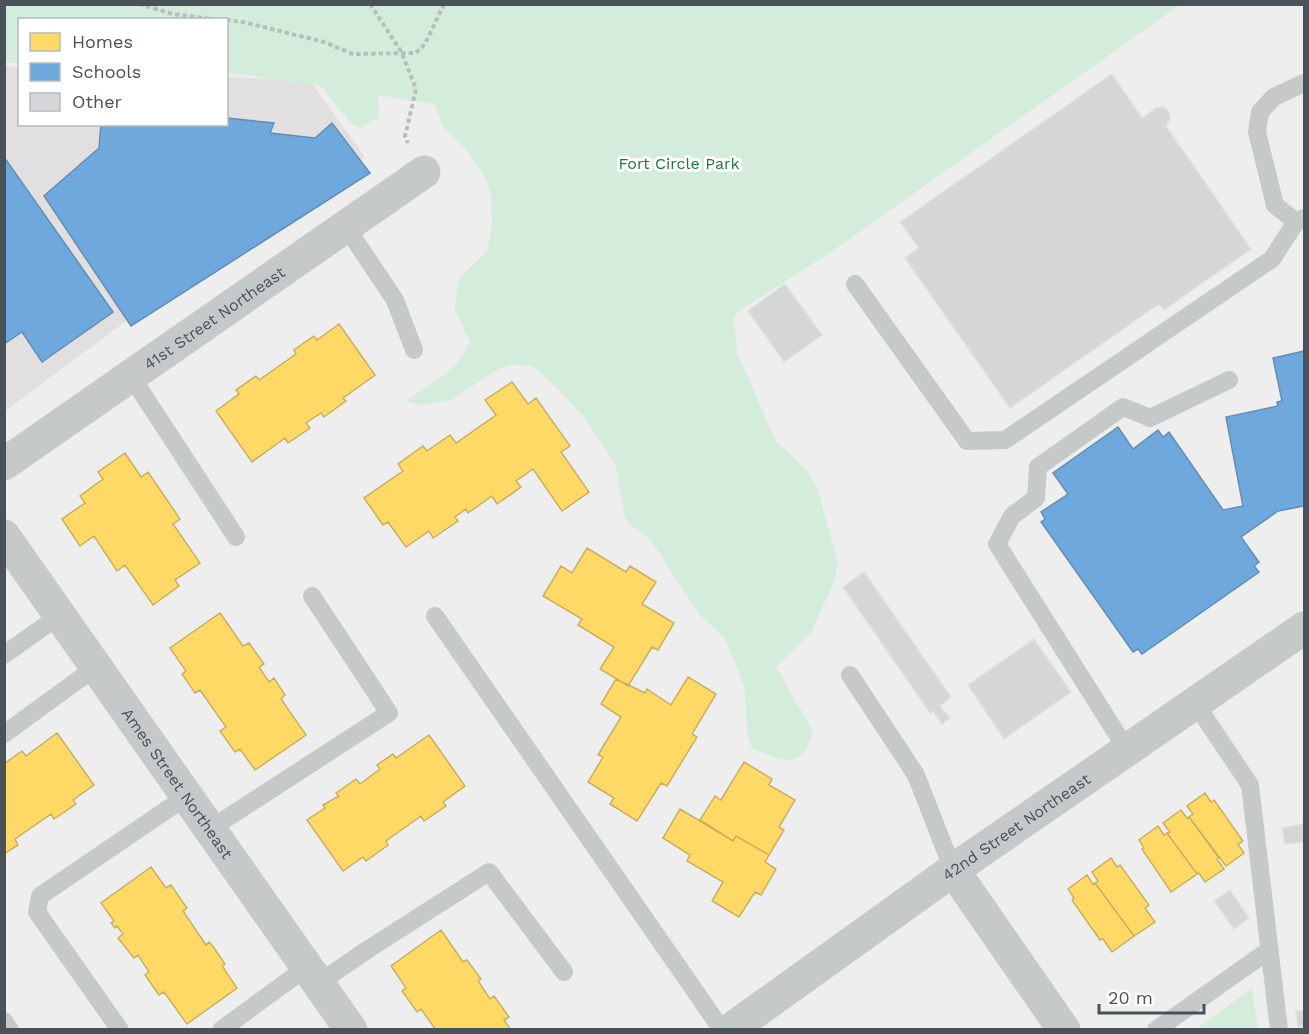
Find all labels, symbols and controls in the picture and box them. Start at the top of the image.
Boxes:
legend [18,18,228,126]
text: Homes [72,31,133,52]
text: Schools [72,61,141,82]
text: Other [72,91,122,112]
park label: Fort Circle Park [618,154,740,173]
street label: 41st Street Northeast [140,263,289,374]
street label: Ames Street Northeast [118,704,237,863]
street label: 42nd Street Northeast [939,769,1094,885]
scale bar [1099,977,1204,1015]
text: 20 m [1108,987,1153,1008]

